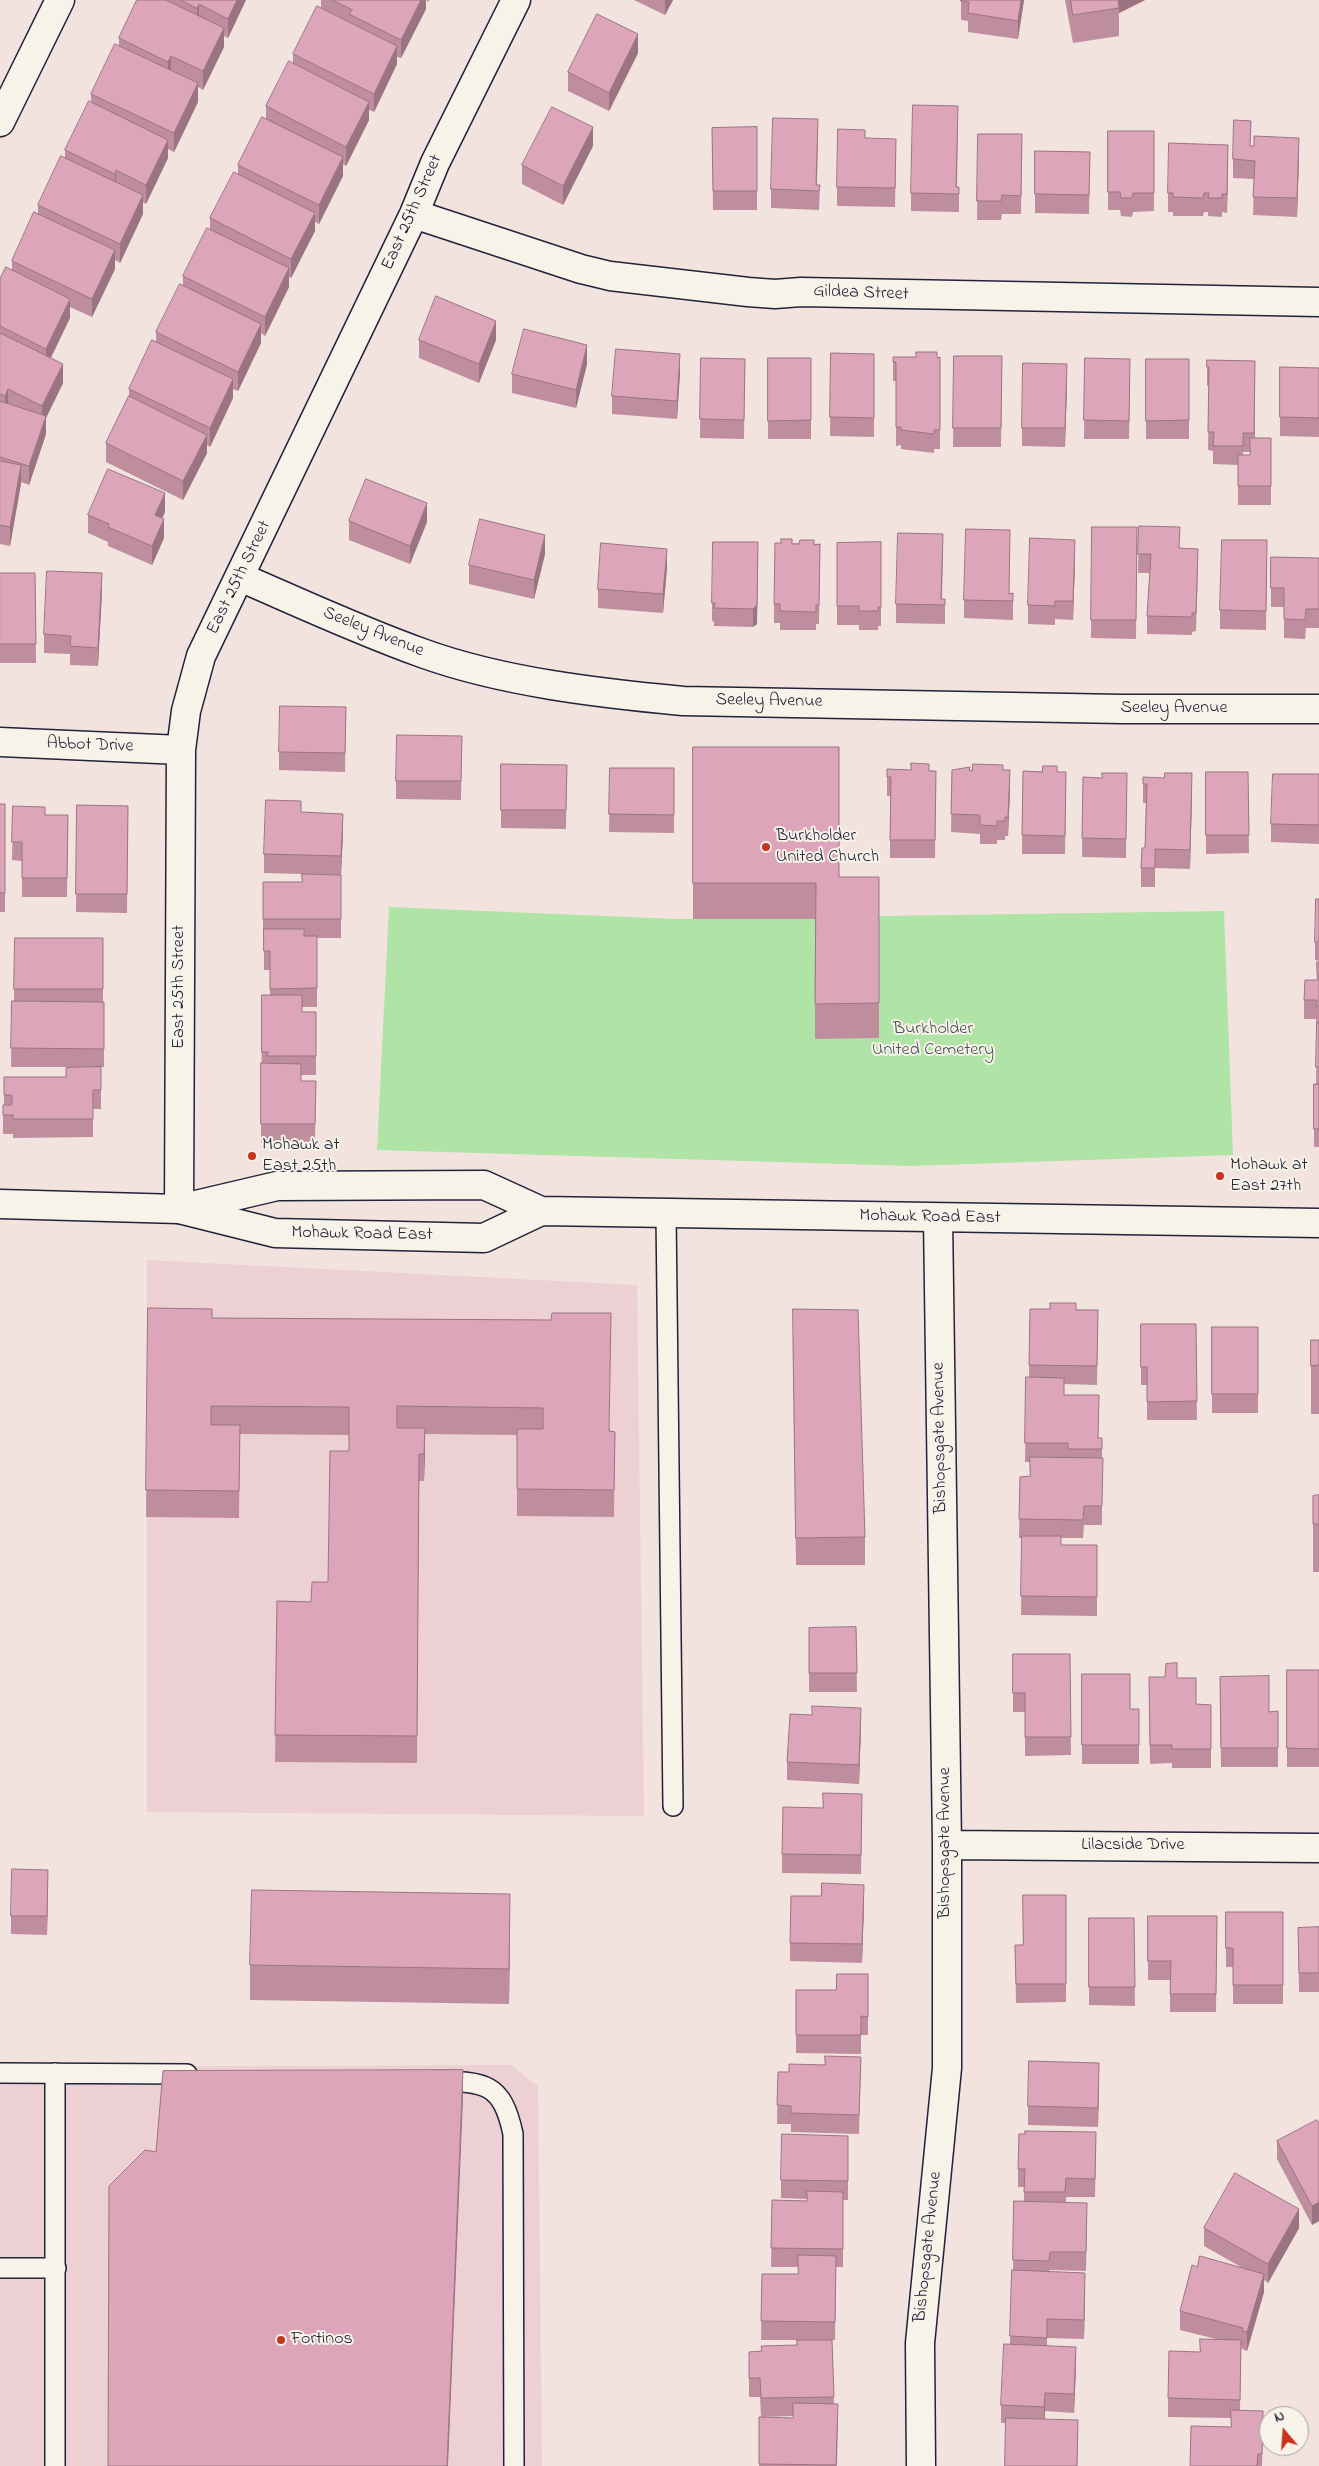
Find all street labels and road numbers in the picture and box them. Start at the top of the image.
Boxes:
street label: East 25th Street [378,152,448,274]
street label: Gildea Street [813,282,909,306]
street label: East 25th Street [203,518,277,638]
street label: Seeley Avenue [319,603,427,663]
street label: Seeley Avenue [715,690,823,714]
street label: Seeley Avenue [1120,698,1228,720]
street label: Abbot Drive [46,734,134,758]
street label: East 25th Street [169,925,191,1049]
street label: Mohawk Road East [859,1206,1001,1230]
street label: Mohawk Road East [291,1223,433,1247]
street label: Bishopsgate Avenue [929,1362,953,1514]
street label: Bishopsgate Avenue [935,1767,957,1919]
street label: Lilacside Drive [1081,1835,1185,1857]
street label: Bishopsgate Avenue [910,2170,948,2324]

